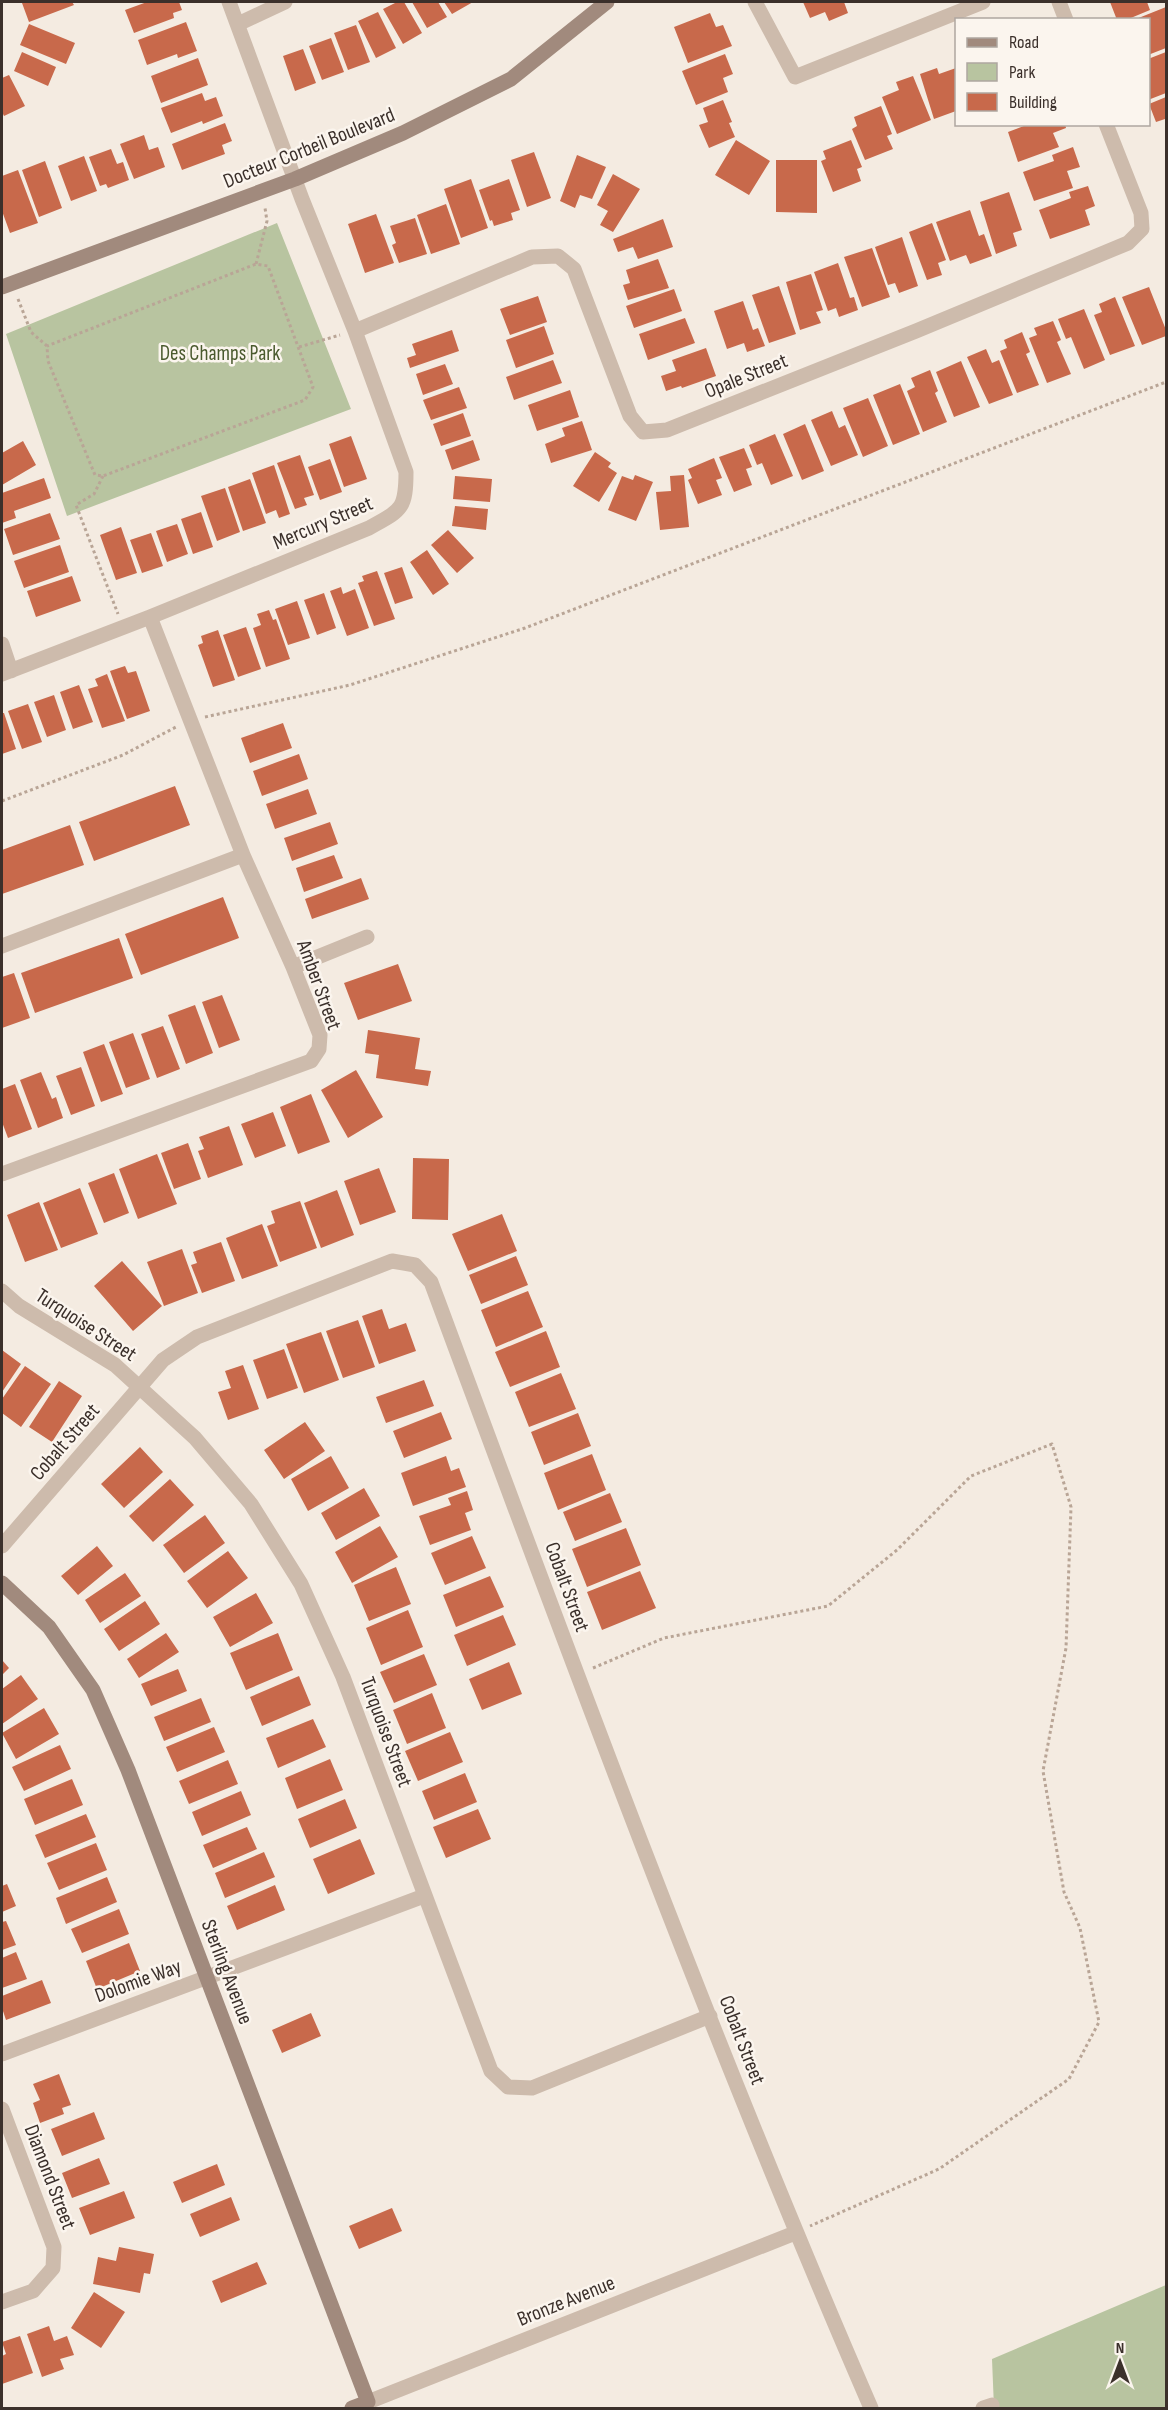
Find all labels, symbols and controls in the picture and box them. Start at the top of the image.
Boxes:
legend [955,18,1150,126]
text: Road [1009,32,1039,53]
text: Park [1009,62,1035,83]
text: Building [1009,92,1057,113]
street label: Docteur Corbeil Boulevard [220,102,398,194]
park label: Des Champs Park [160,341,280,366]
street label: Opale Street [701,348,791,404]
street label: Mercury Street [269,491,377,555]
street label: Amber Street [291,936,347,1033]
street label: Turquoise Street [31,1283,141,1367]
street label: Cobalt Street [25,1399,105,1485]
street label: Cobalt Street [539,1539,595,1635]
street label: Turquoise Street [355,1674,417,1790]
street label: Sterling Avenue [196,1916,258,2028]
street label: Dolomie Way [91,1954,185,2008]
street label: Cobalt Street [714,1992,770,2088]
street label: Diamond Street [19,2121,81,2233]
street label: Bronze Avenue [514,2270,618,2332]
north arrow [1090,2332,1150,2392]
text: N [1116,2339,1124,2358]

